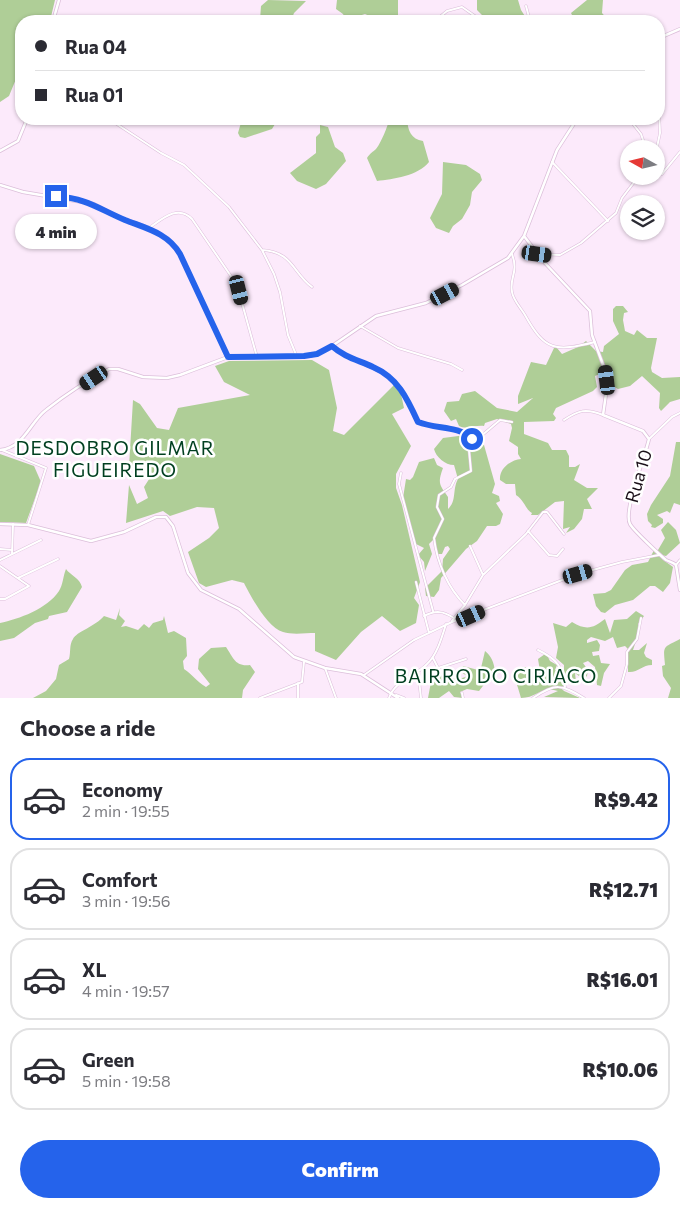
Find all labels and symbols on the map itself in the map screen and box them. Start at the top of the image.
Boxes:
north arrow [620,140,665,185]
route end [45,185,67,207]
callout: 4 min [15,214,97,248]
car [521,244,552,264]
car [228,274,249,306]
car [428,280,461,308]
car [77,363,110,393]
car [597,364,616,396]
route start [461,428,483,450]
district label: DESDOBRO GILMAR FIGUEIREDO [16,436,214,481]
street label: Rua 10 [620,447,656,505]
car [561,563,594,585]
car [454,603,487,629]
district label: BAIRRO DO CIRIACO [395,664,597,687]

